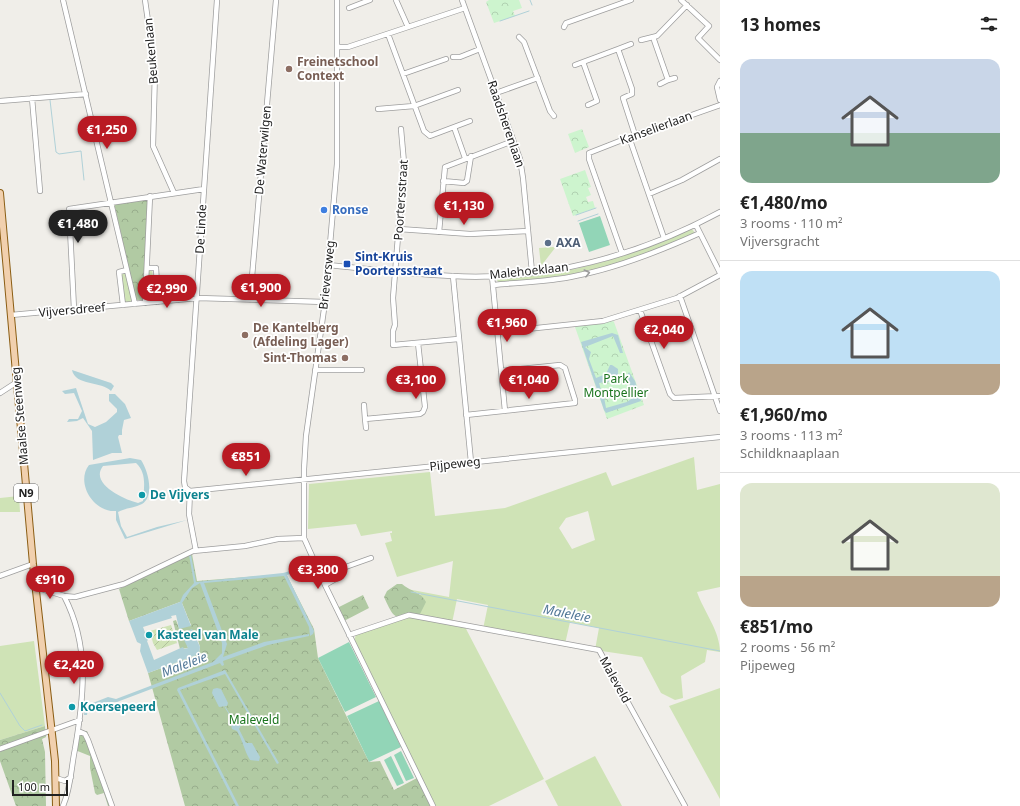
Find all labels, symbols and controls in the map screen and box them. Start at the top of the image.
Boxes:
text: 13 homes [740,13,821,36]
icon: filters [978,13,1000,35]
street label: Beukenlaan [139,17,162,85]
place label: Freinetschool Context [297,53,378,84]
marker: Freinetschool Context [284,64,294,74]
street label: Raadsherenlaan [484,78,529,170]
icon: home [834,85,906,157]
street label: De Waterwilgen [250,105,275,195]
street label: Kanselierlaan [617,107,694,149]
pin: €1,250 [74,116,140,150]
text: €1,250 [87,120,127,138]
street label: Poortersstraat [389,158,412,241]
text: €1,480/mo [740,191,828,214]
pin: €1,130 [431,192,497,226]
text: €1,130 [444,196,484,214]
place label: Ronse [332,201,368,218]
street label: De Linde [191,204,210,254]
marker: Ronse [319,205,329,215]
pin: €1,480 [45,210,111,244]
text: €1,480 [58,214,98,232]
text: 3 rooms · 110 m² [740,214,843,232]
text: Vijversgracht [740,232,819,250]
place label: AXA [556,234,581,251]
marker: AXA [543,238,553,248]
street label: Brieversweg [314,239,339,310]
place label: Sint-Kruis Poortersstraat [355,248,443,279]
street label: Malehoeklaan [489,258,569,283]
marker: Sint-Kruis Poortersstraat [342,259,352,269]
one-way arrow [584,270,590,278]
pin: €1,900 [228,274,294,308]
pin: €2,990 [134,275,200,309]
text: €1,900 [241,278,281,296]
text: €2,990 [147,279,187,297]
icon: home [834,297,906,369]
street label: Vijversdreef [38,298,107,321]
pin: €1,960 [474,309,540,343]
text: €1,960 [487,313,527,331]
pin: €2,040 [631,316,697,350]
place label: De Kantelberg (Afdeling Lager) [253,319,349,350]
text: €2,040 [644,320,684,338]
marker: De Kantelberg (Afdeling Lager) [240,330,250,340]
place label: Sint-Thomas [263,349,337,366]
marker: Sint-Thomas [340,353,350,363]
street label: Maalse Steenweg [7,366,32,466]
pin: €3,100 [383,366,449,400]
pin: €1,040 [496,366,562,400]
text: €3,100 [396,370,436,388]
text: €1,040 [509,370,549,388]
park label: Park Montpellier [583,370,649,401]
text: €1,960/mo [740,403,828,426]
text: 3 rooms · 113 m² [740,426,843,444]
pin: €851 [222,443,270,477]
text: Schildknaaplaan [740,444,840,462]
text: €851 [231,447,261,465]
street label: Pijpeweg [429,452,481,475]
road number: N9 [14,484,38,502]
place label: De Vijvers [150,486,209,503]
marker: De Vijvers [137,490,147,500]
icon: home [834,509,906,581]
pin: €3,300 [285,556,351,590]
text: €3,300 [298,560,338,578]
pin: €910 [26,566,74,600]
text: €910 [35,570,65,588]
water label: Maleleie [542,600,593,626]
text: €851/mo [740,615,813,638]
place label: Kasteel van Male [157,626,259,643]
marker: Kasteel van Male [144,630,154,640]
text: 2 rooms · 56 m² [740,638,835,656]
water label: Maleleie [158,647,210,681]
pin: €2,420 [41,651,107,685]
street label: Maleveld [596,654,635,706]
text: €2,420 [54,655,94,673]
text: Pijpeweg [740,656,795,674]
place label: Koersepeerd [80,698,156,715]
marker: Koersepeerd [67,702,77,712]
park label: Maleveld [229,711,279,728]
scale bar [12,778,68,797]
text: 100 m [18,779,50,794]

